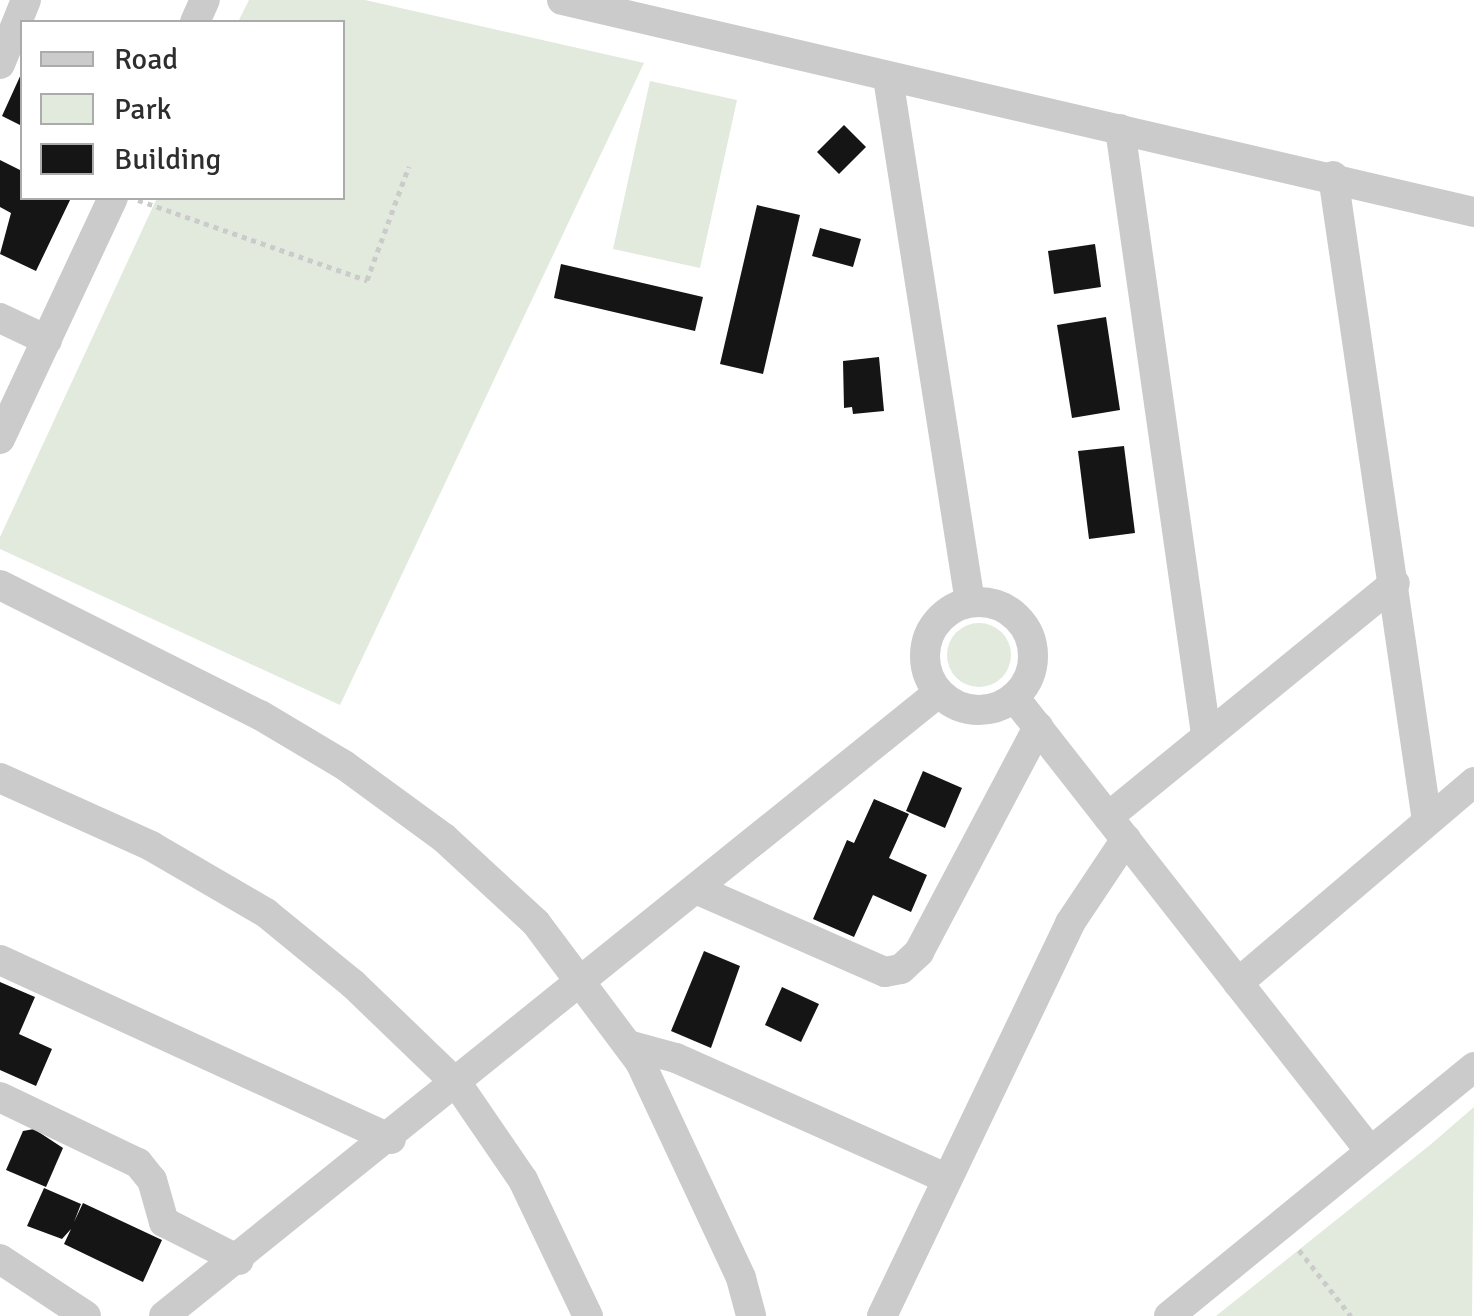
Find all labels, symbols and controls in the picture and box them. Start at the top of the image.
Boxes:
legend [20,20,345,200]
text: Road [114,41,178,78]
text: Park [114,91,172,128]
text: Building [114,141,221,178]

